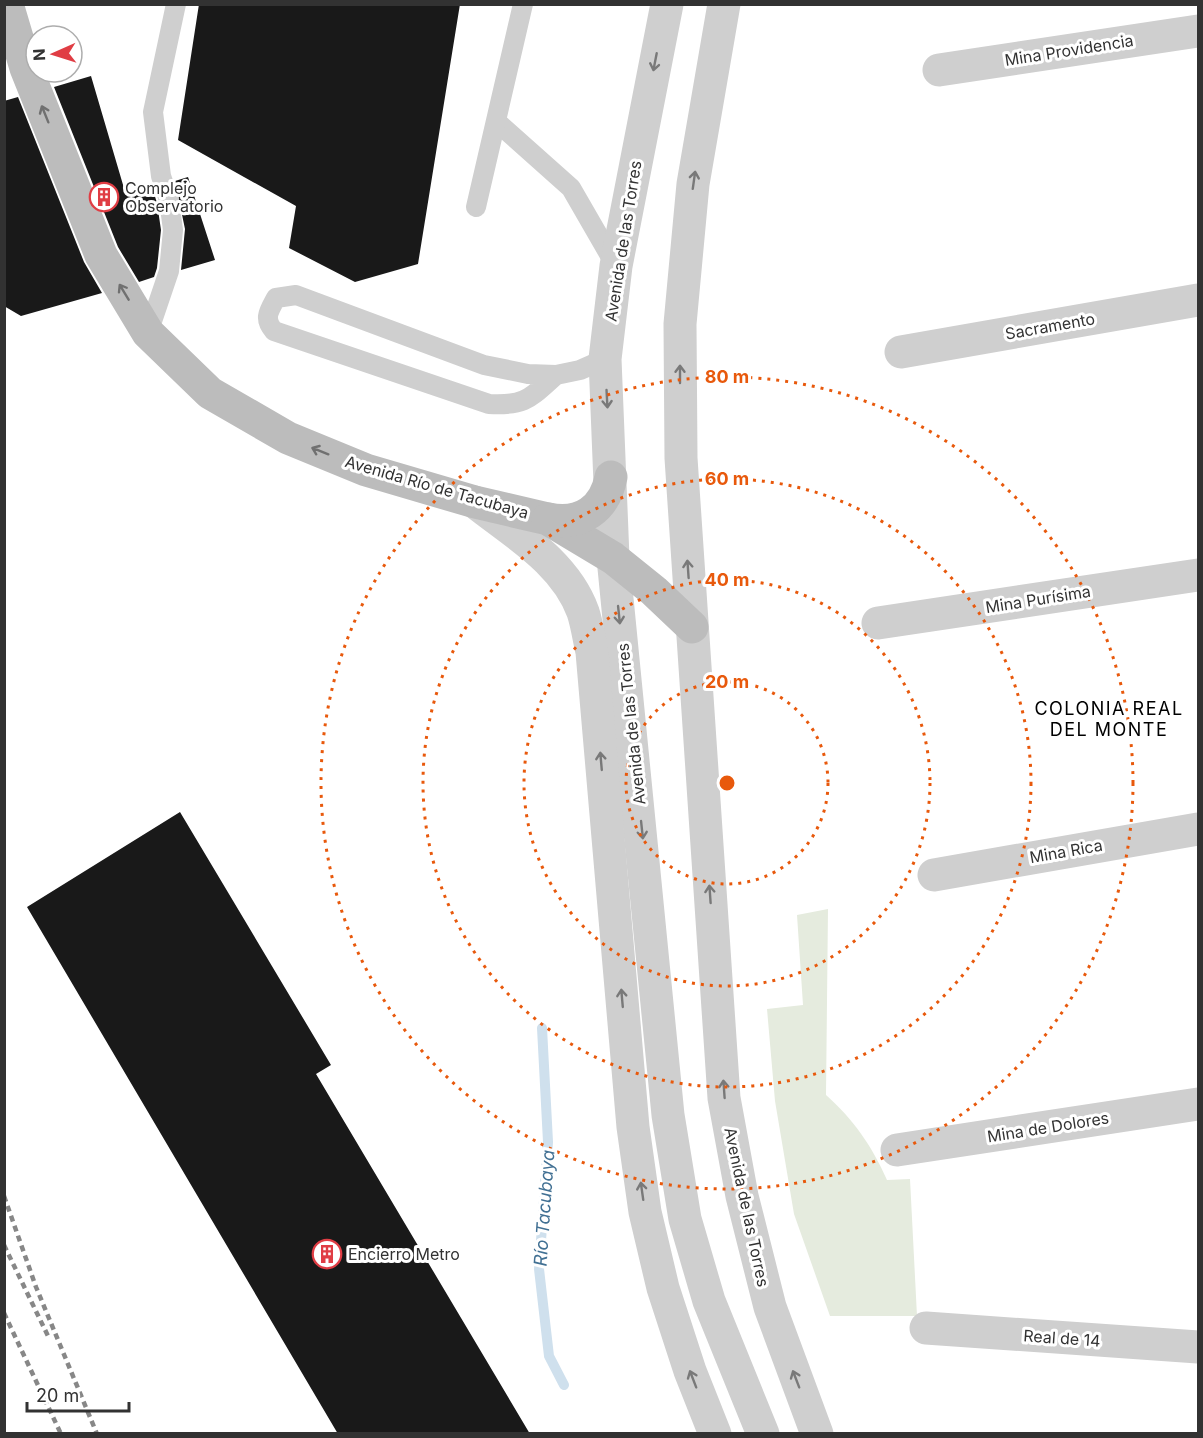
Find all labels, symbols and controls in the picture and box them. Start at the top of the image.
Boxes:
north arrow [24,24,84,84]
street label: Mina Providencia [1003,30,1135,70]
text: N [29,48,49,61]
one-way arrow [649,52,660,71]
one-way arrow [39,106,50,124]
street label: Avenida de las Torres [600,159,646,323]
one-way arrow [688,170,699,190]
place label: Complejo Observatorio [125,178,223,216]
building icon: Complejo Observatorio [88,181,120,213]
one-way arrow [117,284,129,301]
street label: Sacramento [1004,308,1096,344]
one-way arrow [674,365,686,385]
text: 80 m [705,366,749,387]
one-way arrow [602,389,613,409]
one-way arrow [311,445,329,456]
street label: Avenida Río de Tacubaya [343,451,531,523]
text: 60 m [705,468,749,489]
one-way arrow [682,559,693,579]
text: 40 m [705,569,750,590]
street label: Mina Purísima [984,581,1092,617]
one-way arrow [614,605,625,624]
street label: Avenida de las Torres [613,642,649,806]
text: 20 m [705,671,749,692]
district label: COLONIA REAL DEL MONTE [1034,698,1184,740]
one-way arrow [595,752,606,772]
centre of rings [717,773,737,793]
one-way arrow [637,819,648,839]
street label: Mina Rica [1028,835,1104,867]
one-way arrow [704,885,715,904]
one-way arrow [616,988,627,1008]
one-way arrow [718,1079,729,1099]
street label: Mina de Dolores [986,1107,1110,1147]
street label: Avenida de las Torres [720,1125,774,1289]
water label: Río Tacubaya [529,1149,559,1267]
one-way arrow [637,1182,648,1202]
building icon: Encierro Metro [311,1238,343,1270]
place label: Encierro Metro [348,1244,460,1264]
street label: Real de 14 [1023,1325,1101,1351]
one-way arrow [687,1370,698,1389]
one-way arrow [790,1370,801,1389]
scale bar [27,1375,129,1413]
text: 20 m [36,1385,79,1406]

